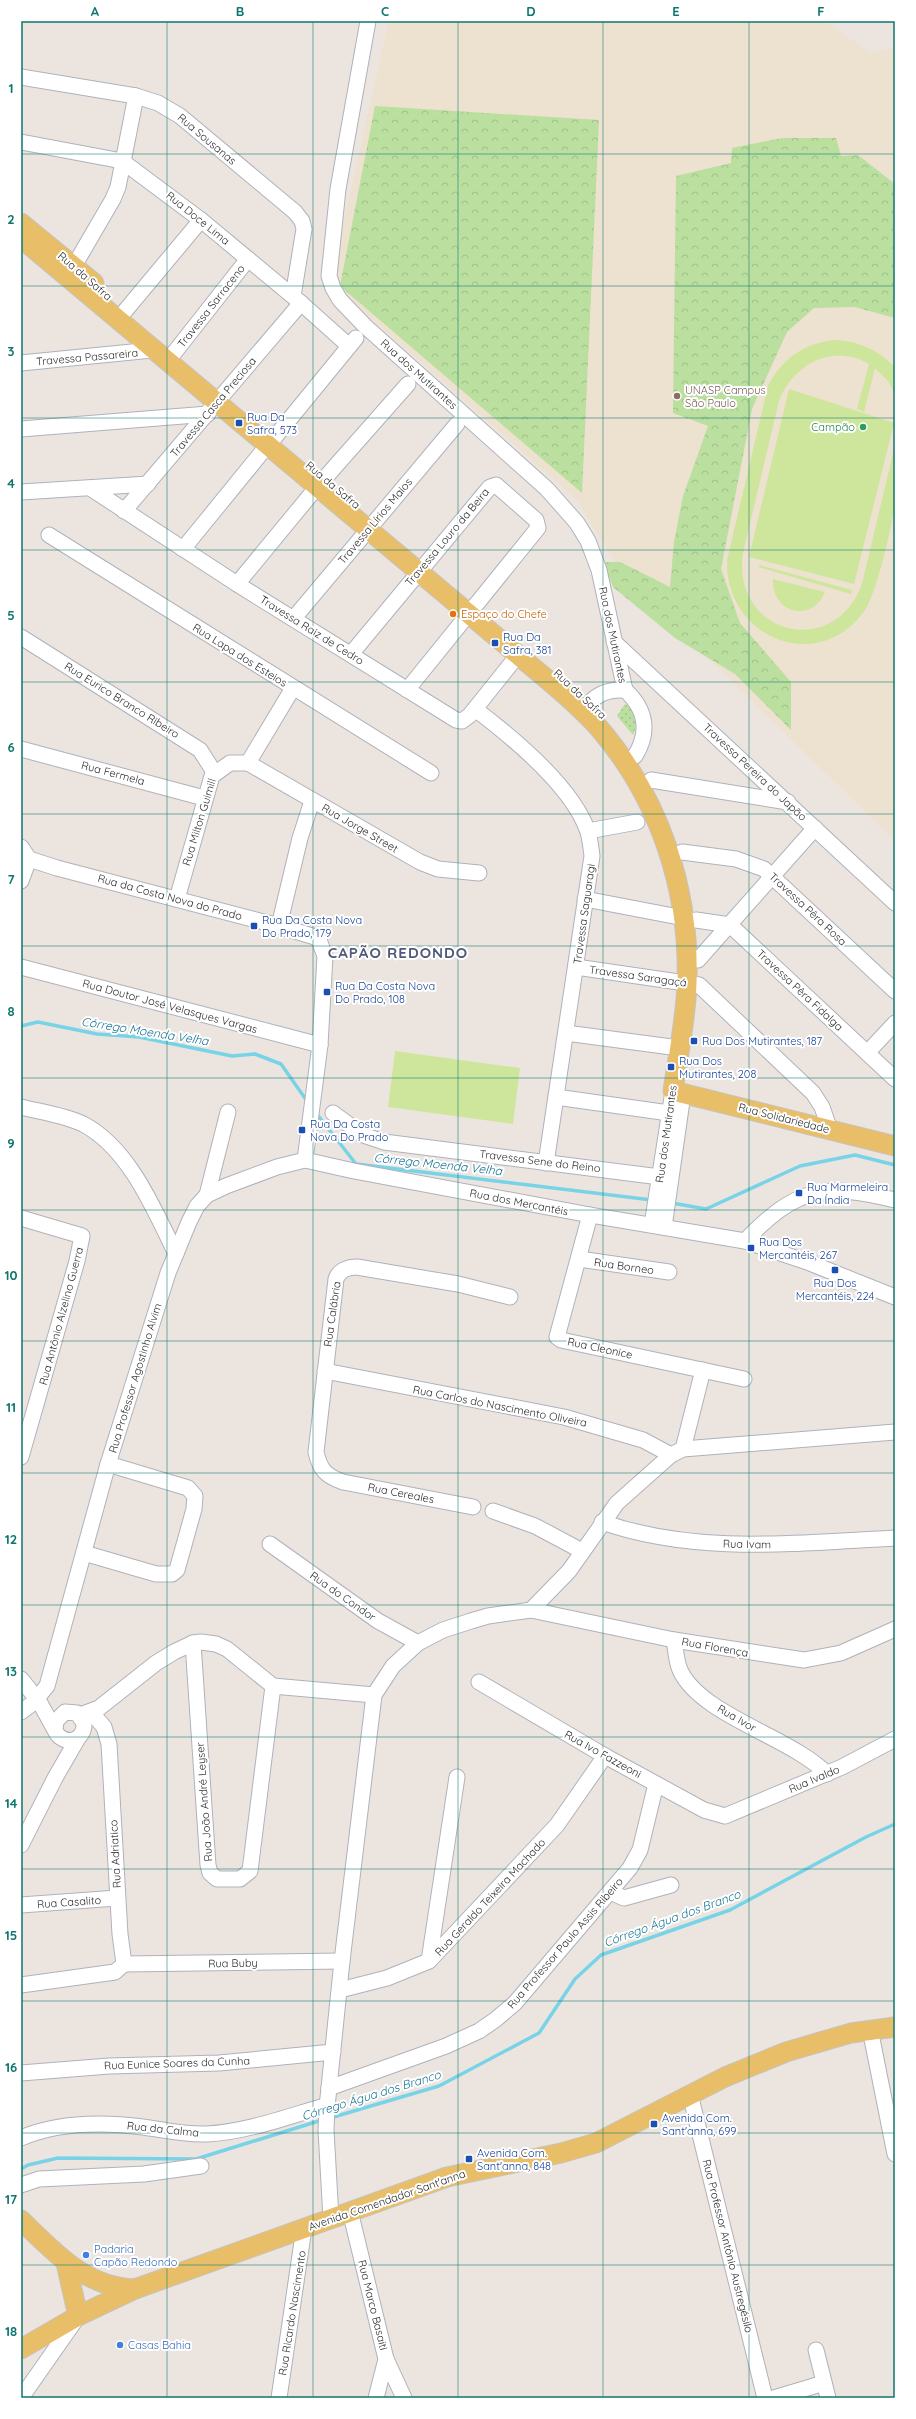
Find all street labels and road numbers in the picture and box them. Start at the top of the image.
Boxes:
street label: Rua Sousanas [175,110,239,168]
street label: Rua Doce Lima [163,188,233,248]
street label: Rua da Safra [55,249,115,303]
street label: Travessa Sarraceno [174,261,248,350]
street label: Rua dos Mutirantes [378,336,460,412]
street label: Travessa Passareira [35,346,139,368]
street label: Travessa Casca Preciosa [167,354,259,460]
street label: Rua da Safra [303,458,363,512]
street label: Travessa Lírios Maios [335,475,415,567]
street label: Travessa Louro da Beira [402,485,492,589]
street label: Rua dos Mutirantes [596,585,630,685]
street label: Travessa Raiz de Cedro [257,592,367,668]
street label: Rua Lapa dos Esteios [190,620,290,690]
street label: Rua Eurico Branco Ribeiro [62,659,182,741]
street label: Rua da Safra [551,666,609,722]
street label: Travessa Pereira do Japão [700,720,810,824]
street label: Rua Fermela [80,758,146,788]
street label: Rua Milton Guimill [179,777,219,867]
street label: Rua Jorge Street [319,800,401,856]
street label: Travessa Saguaragi [570,863,598,965]
street label: Travessa Pêra Rosa [766,869,850,949]
street label: Rua da Costa Nova do Prado [96,871,244,923]
street label: Travessa Pêra Fidalga [754,946,846,1034]
street label: Travessa Saragaçá [588,962,688,990]
street label: Rua Doutor José Velasques Vargas [81,976,259,1036]
street label: Rua dos Mutirantes [652,1084,680,1184]
street label: Rua Solidariedade [737,1100,831,1136]
street label: Travessa Sene do Reino [479,1147,602,1175]
street label: Rua dos Mercantéis [469,1186,569,1218]
street label: Rua Antônio Alzelino Guerra [36,1245,86,1387]
street label: Rua Borneo [593,1255,655,1277]
street label: Rua Calábria [320,1280,344,1348]
street label: Rua Professor Agostinho Alvim [106,1301,164,1455]
street label: Rua Cleonice [566,1334,634,1362]
street label: Rua Carlos do Nascimento Oliveira [412,1382,588,1430]
street label: Rua Cereales [367,1480,435,1506]
street label: Rua Ivam [723,1537,771,1551]
street label: Rua do Condor [307,1568,379,1624]
street label: Rua Florença [681,1634,749,1660]
street label: Rua Ivor [715,1701,760,1735]
street label: Rua Ivo Fazzeoni [562,1727,644,1781]
street label: Rua João André Leyser [193,1741,215,1862]
street label: Rua Ivaldo [786,1762,842,1796]
street label: Rua Adriatico [106,1819,124,1889]
street label: Rua Geraldo Teixeira Machado [432,1835,548,1959]
street label: Rua Professor Paulo Assis Ribeiro [504,1874,626,2011]
street label: Rua Casalito [37,1893,102,1911]
street label: Rua Buby [208,1956,258,1970]
street label: Rua Eunice Soares da Cunha [104,2053,250,2073]
street label: Rua da Calma [126,2118,200,2140]
street label: Rua Professor Antônio Austregésilo [700,2158,756,2335]
street label: Avenida Comendador Sant'anna [307,2166,467,2234]
street label: Rua Ricardo Nascimento [275,2249,309,2377]
street label: Rua Marco Basaiti [355,2258,391,2352]

